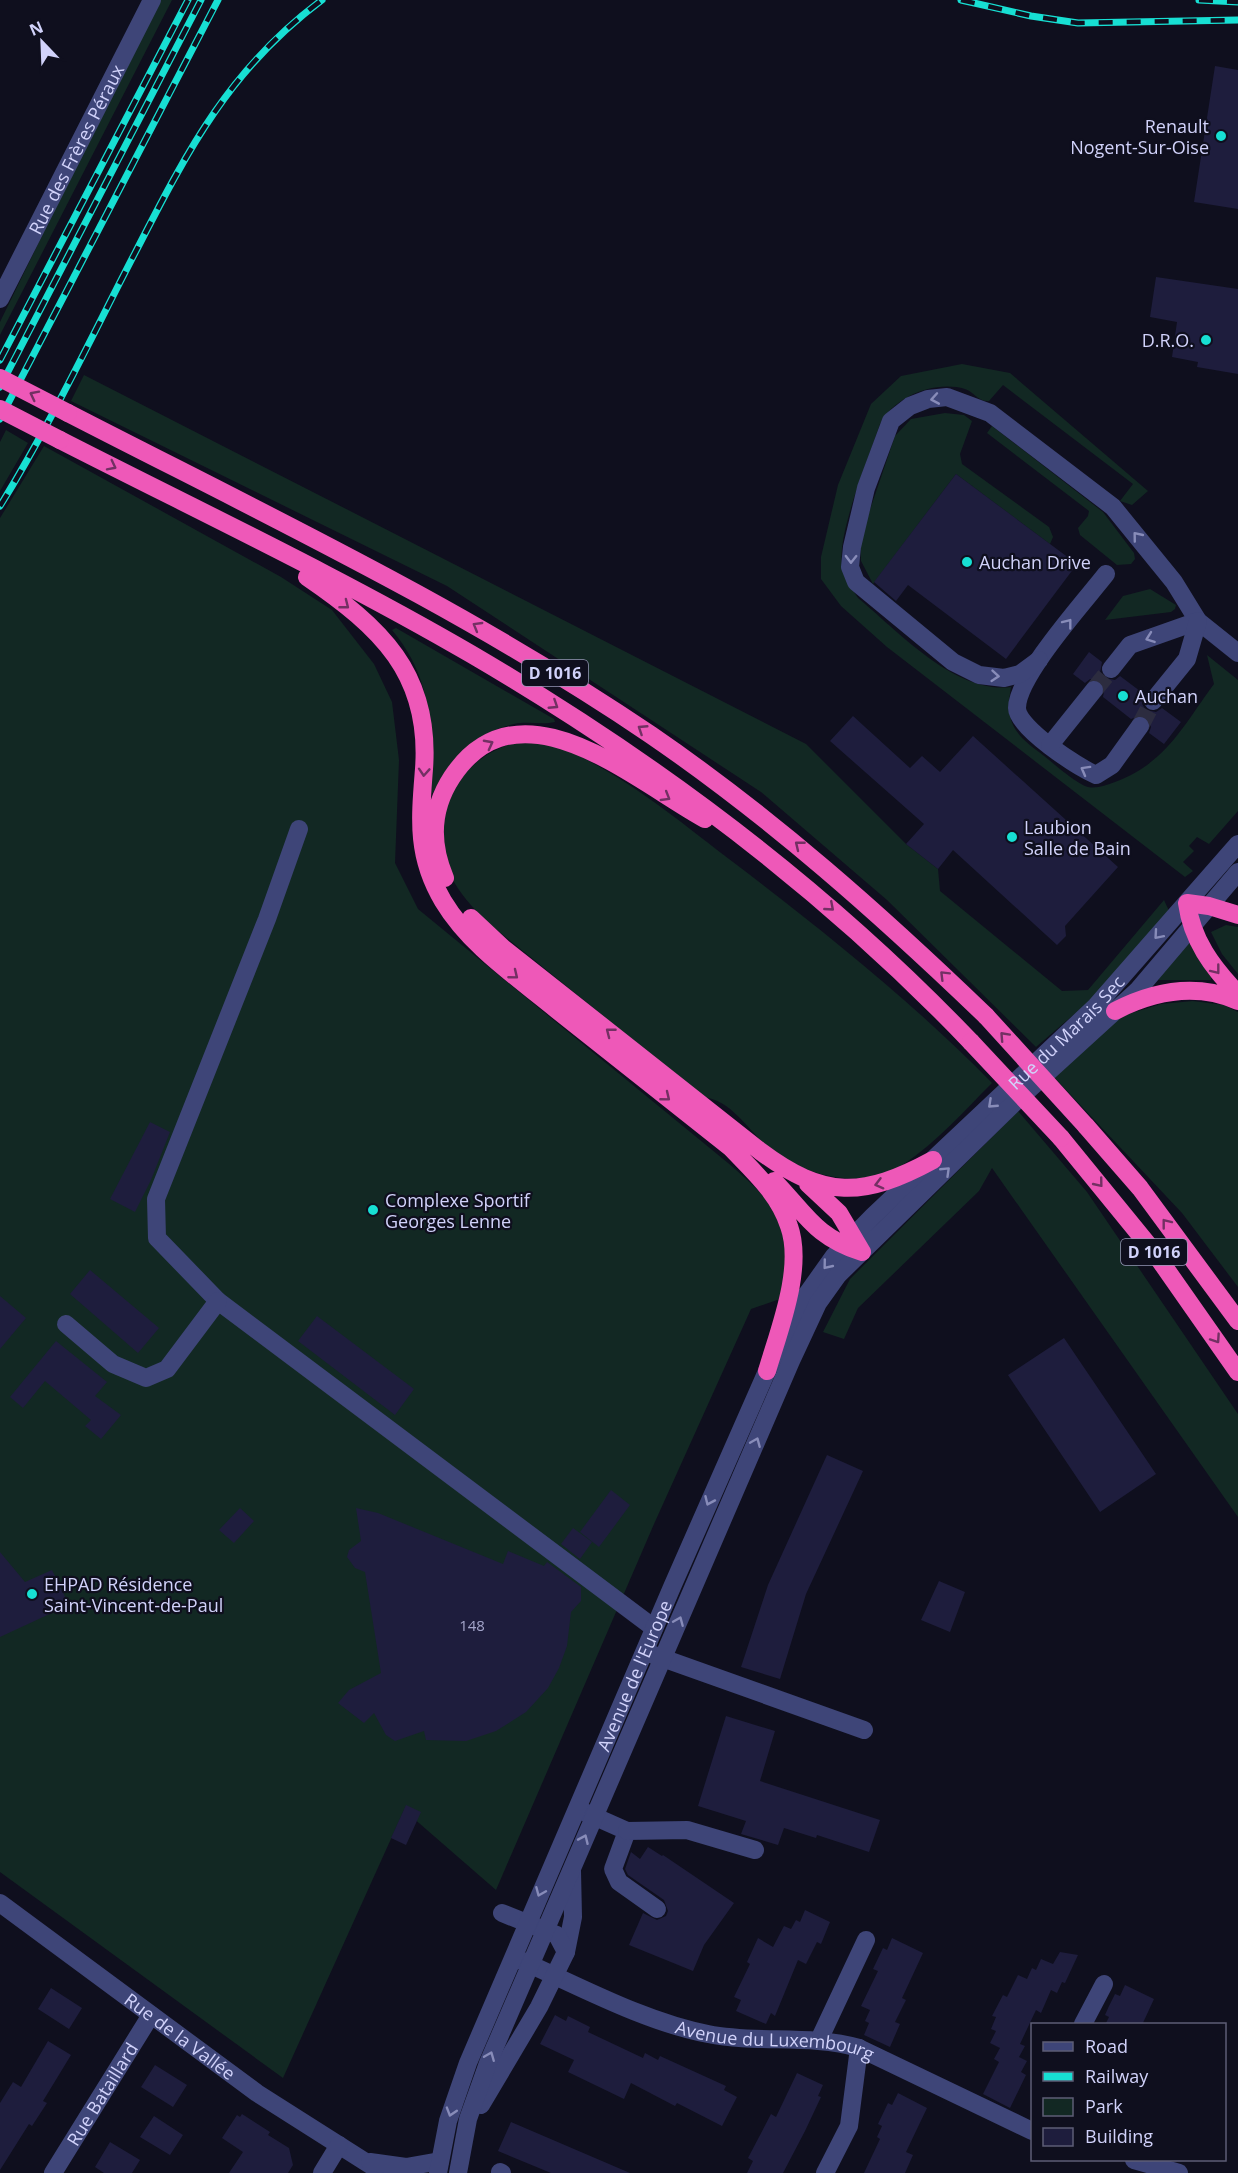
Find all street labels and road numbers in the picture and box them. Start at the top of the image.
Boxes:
street label: Rue des Frères Péraux [23,60,130,238]
road number: D 1016 [522,660,588,686]
street label: Rue du Marais Sec [1003,970,1130,1095]
road number: D 1016 [1121,1239,1187,1265]
street label: Avenue de l'Europe [591,1596,677,1755]
street label: Rue de la Vallée [120,1987,240,2085]
street label: Avenue du Luxembourg [673,2015,879,2066]
street label: Rue Bataillard [61,2038,143,2150]

